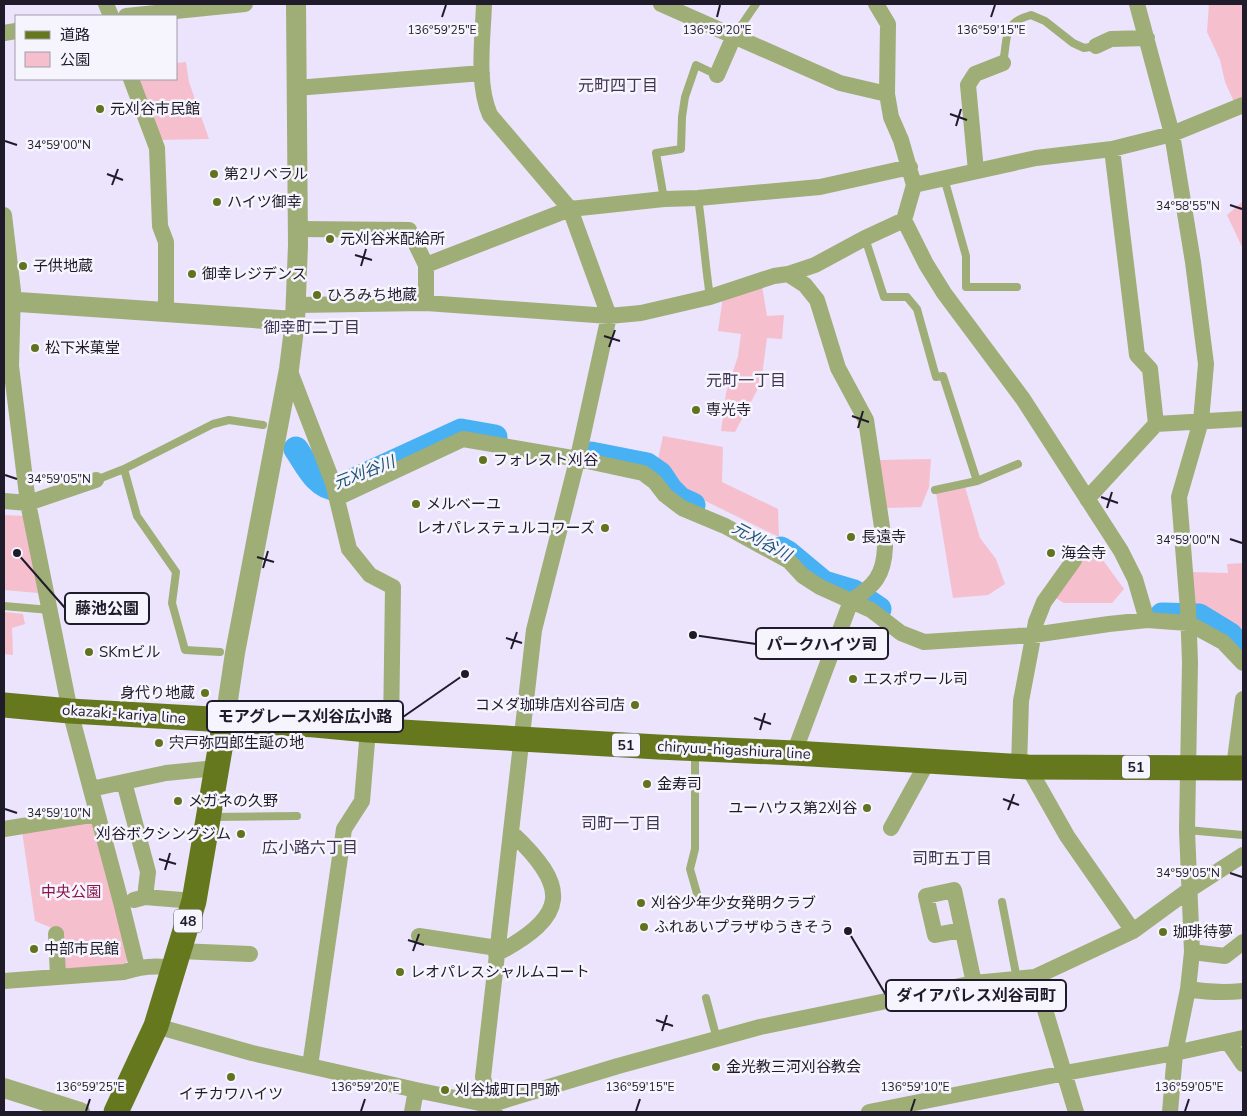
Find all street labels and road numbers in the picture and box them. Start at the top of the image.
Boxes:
street label: okazaki-kariya line [62,700,187,728]
road number: 51 [612,734,640,756]
street label: chiryuu-higashiura line [657,736,811,764]
road number: 51 [1122,756,1150,779]
road number: 48 [174,909,202,932]

